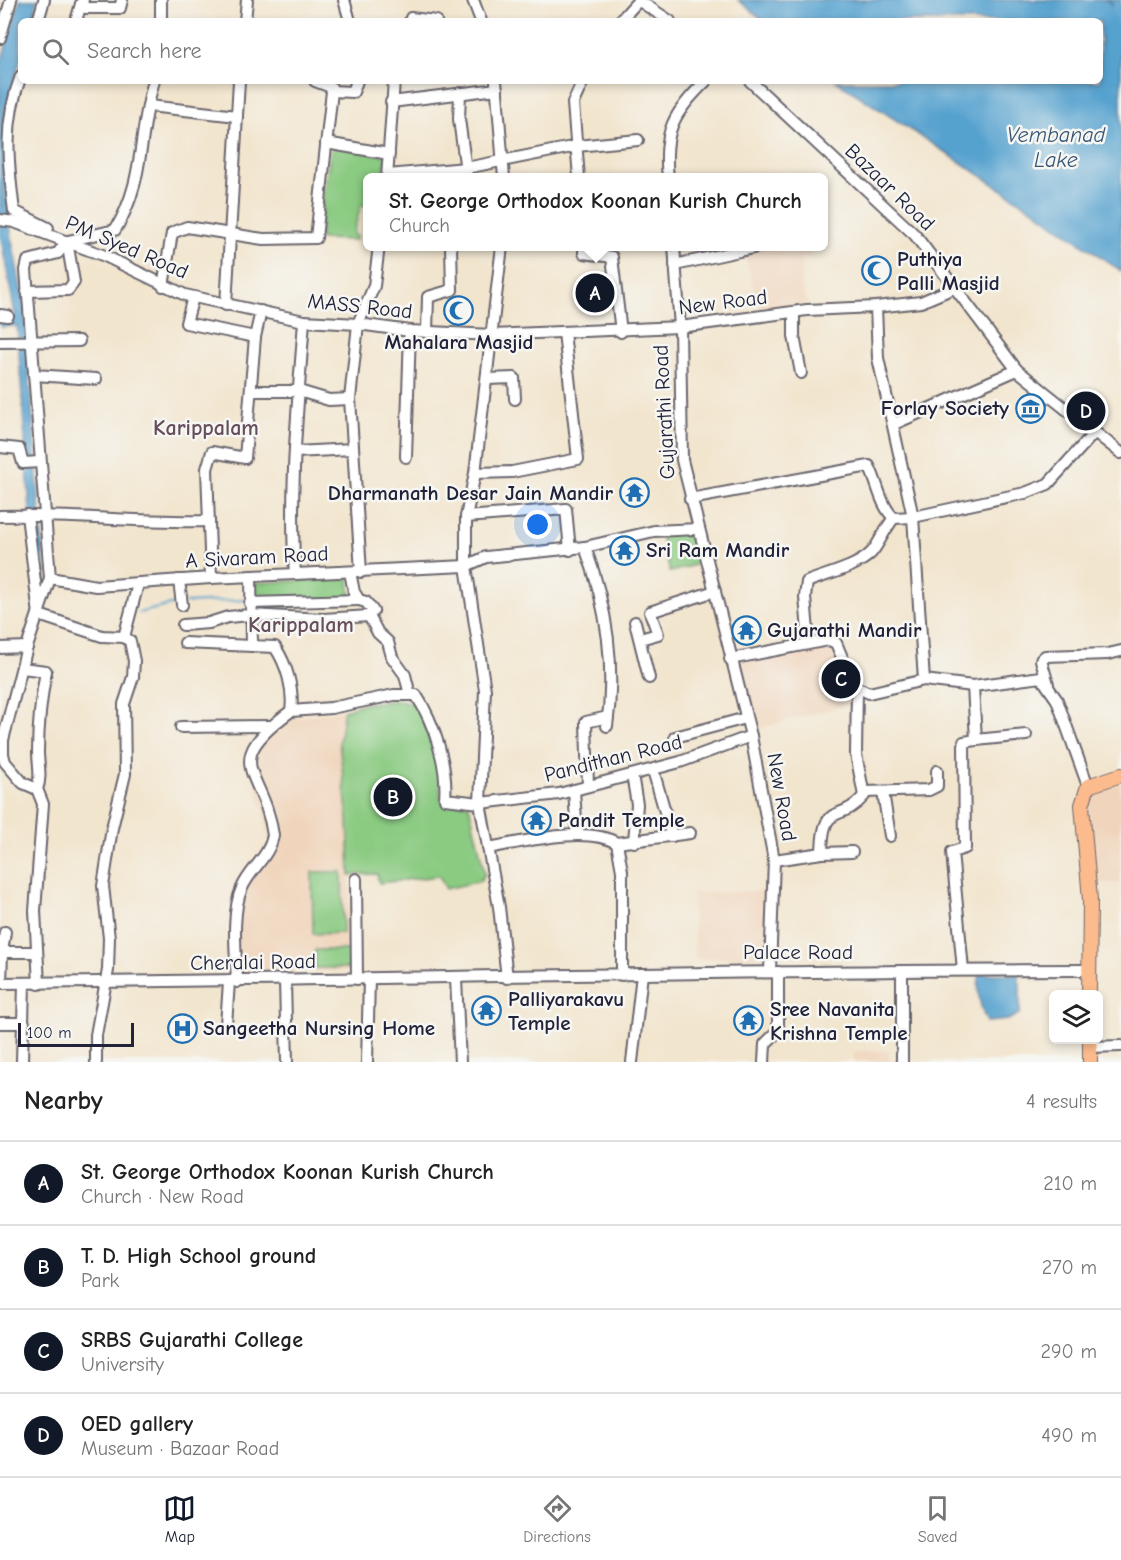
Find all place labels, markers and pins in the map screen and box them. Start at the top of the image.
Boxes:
place label: Puthiya Palli Masjid [897,247,1000,295]
mosque icon: Puthiya Palli Masjid [860,255,892,287]
pin: A [576,270,614,316]
mosque icon: Mahalara Masjid [443,295,475,327]
place label: Mahalara Masjid [384,330,534,354]
pin: D [1066,388,1106,434]
museum icon: Forlay Society [1014,392,1046,424]
place label: Forlay Society [881,396,1009,420]
temple icon: Dharmanath Desar Jain Mandir [618,477,650,509]
place label: Dharmanath Desar Jain Mandir [328,481,614,505]
temple icon: Sri Ram Mandir [609,534,641,566]
place label: Sri Ram Mandir [646,538,790,562]
temple icon: Gujarathi Mandir [730,614,762,646]
place label: Gujarathi Mandir [767,618,922,642]
pin: C [822,656,860,702]
pin: B [374,774,412,820]
temple icon: Pandit Temple [521,804,553,836]
place label: Pandit Temple [558,808,685,832]
place label: Palliyarakavu Temple [508,987,624,1035]
temple icon: Palliyarakavu Temple [471,995,503,1027]
place label: Sree Navanita Krishna Temple [770,997,908,1045]
temple icon: Sree Navanita Krishna Temple [733,1005,765,1037]
hospital icon: Sangeetha Nursing Home [166,1012,198,1044]
place label: Sangeetha Nursing Home [203,1016,435,1040]

